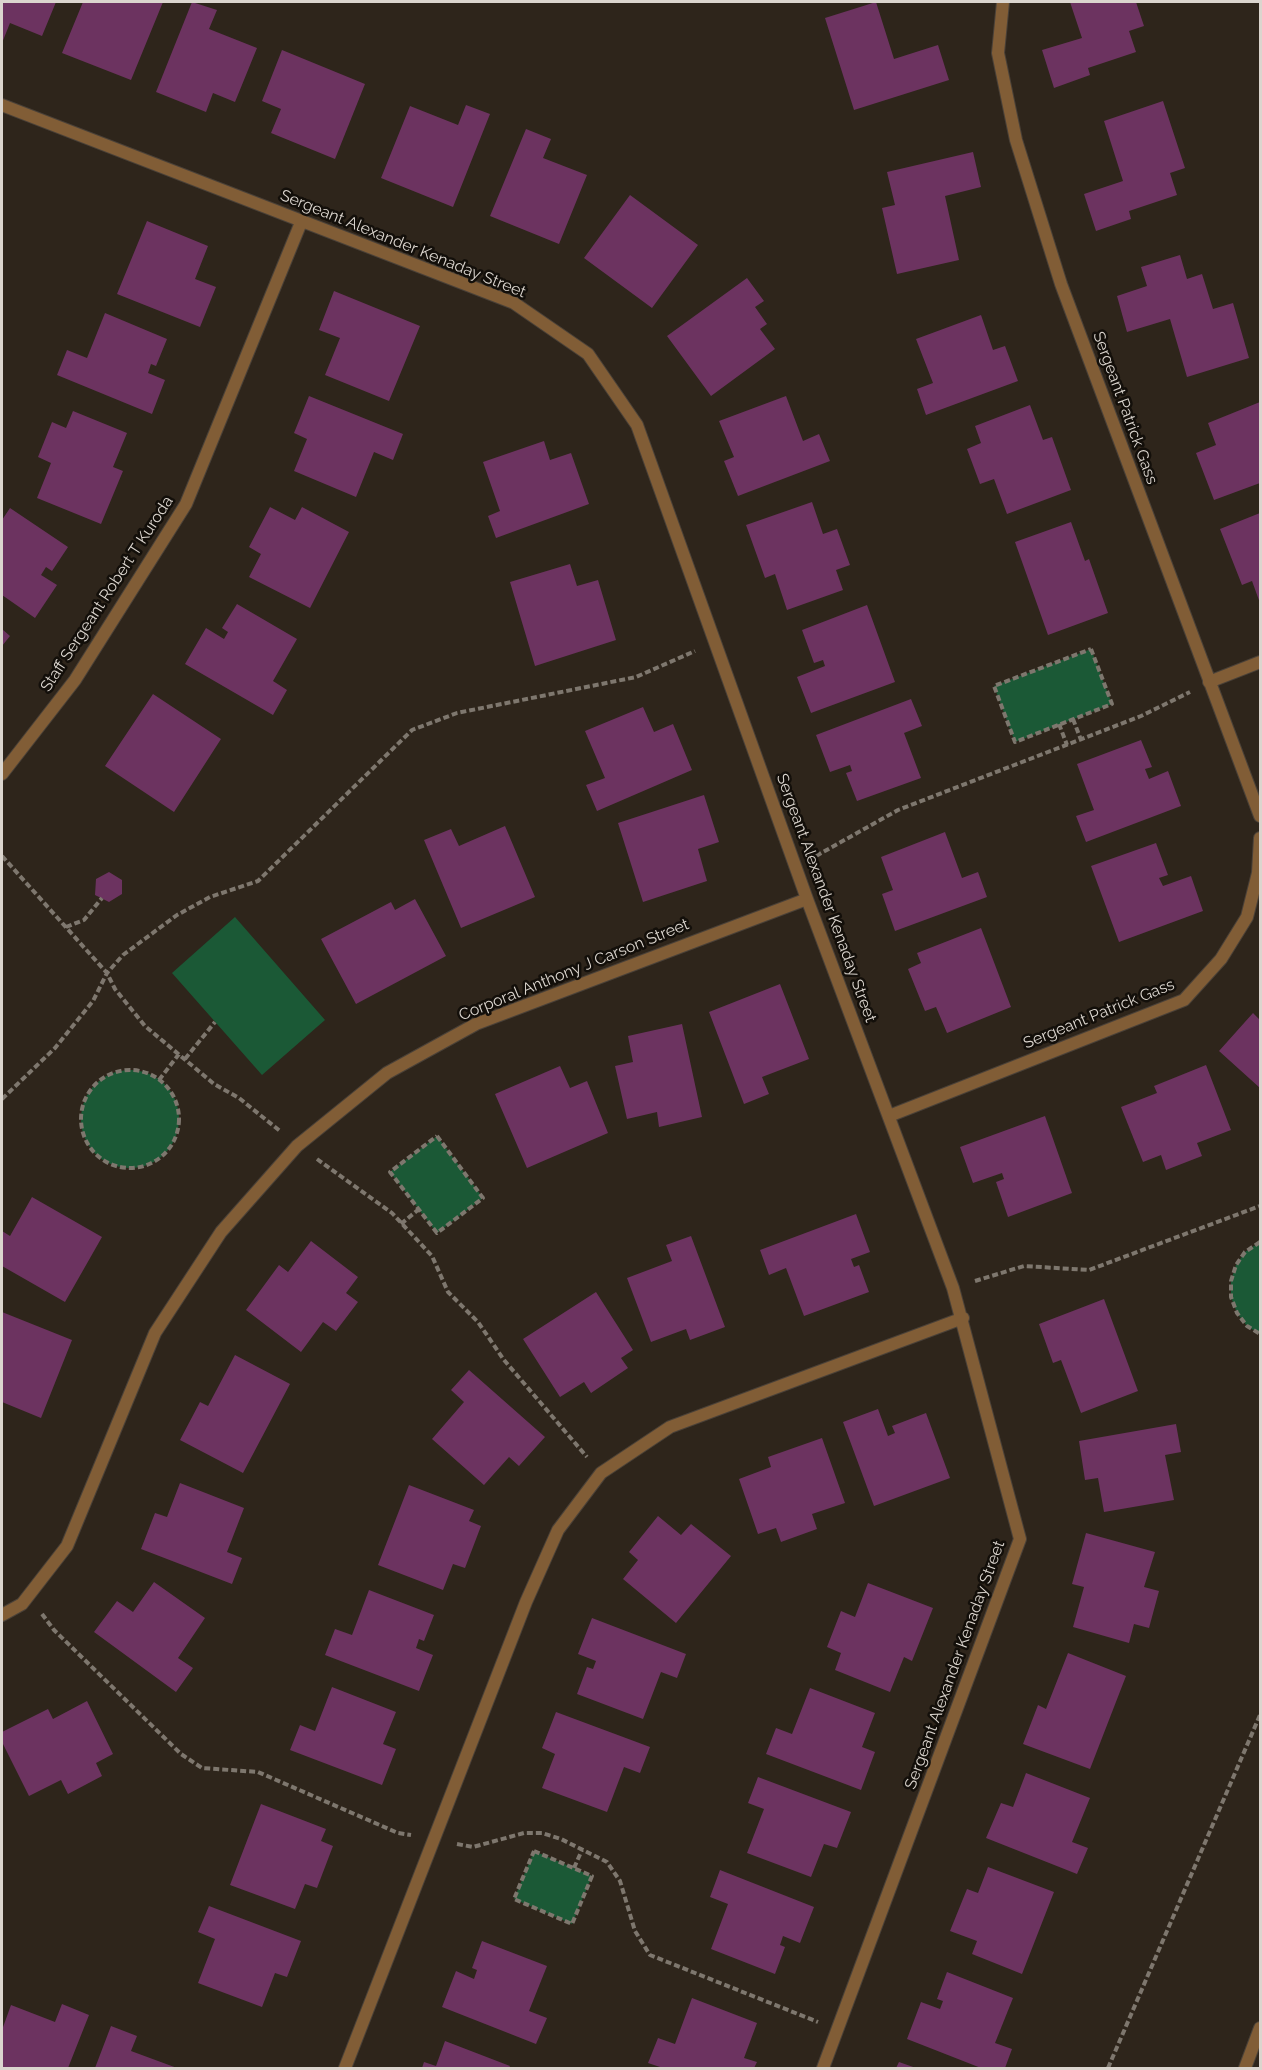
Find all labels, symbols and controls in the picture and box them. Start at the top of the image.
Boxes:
street label: Sergeant Alexander Kenaday Street [277,186,529,302]
street label: Sergeant Patrick Gass [1088,329,1162,487]
street label: Staff Sergeant Robert T Kuroda [37,493,177,695]
street label: Sergeant Alexander Kenaday Street [772,771,880,1025]
street label: Corporal Anthony J Carson Street [456,915,692,1025]
street label: Sergeant Patrick Gass [1021,975,1177,1053]
street label: Sergeant Alexander Kenaday Street [901,1538,1009,1792]

